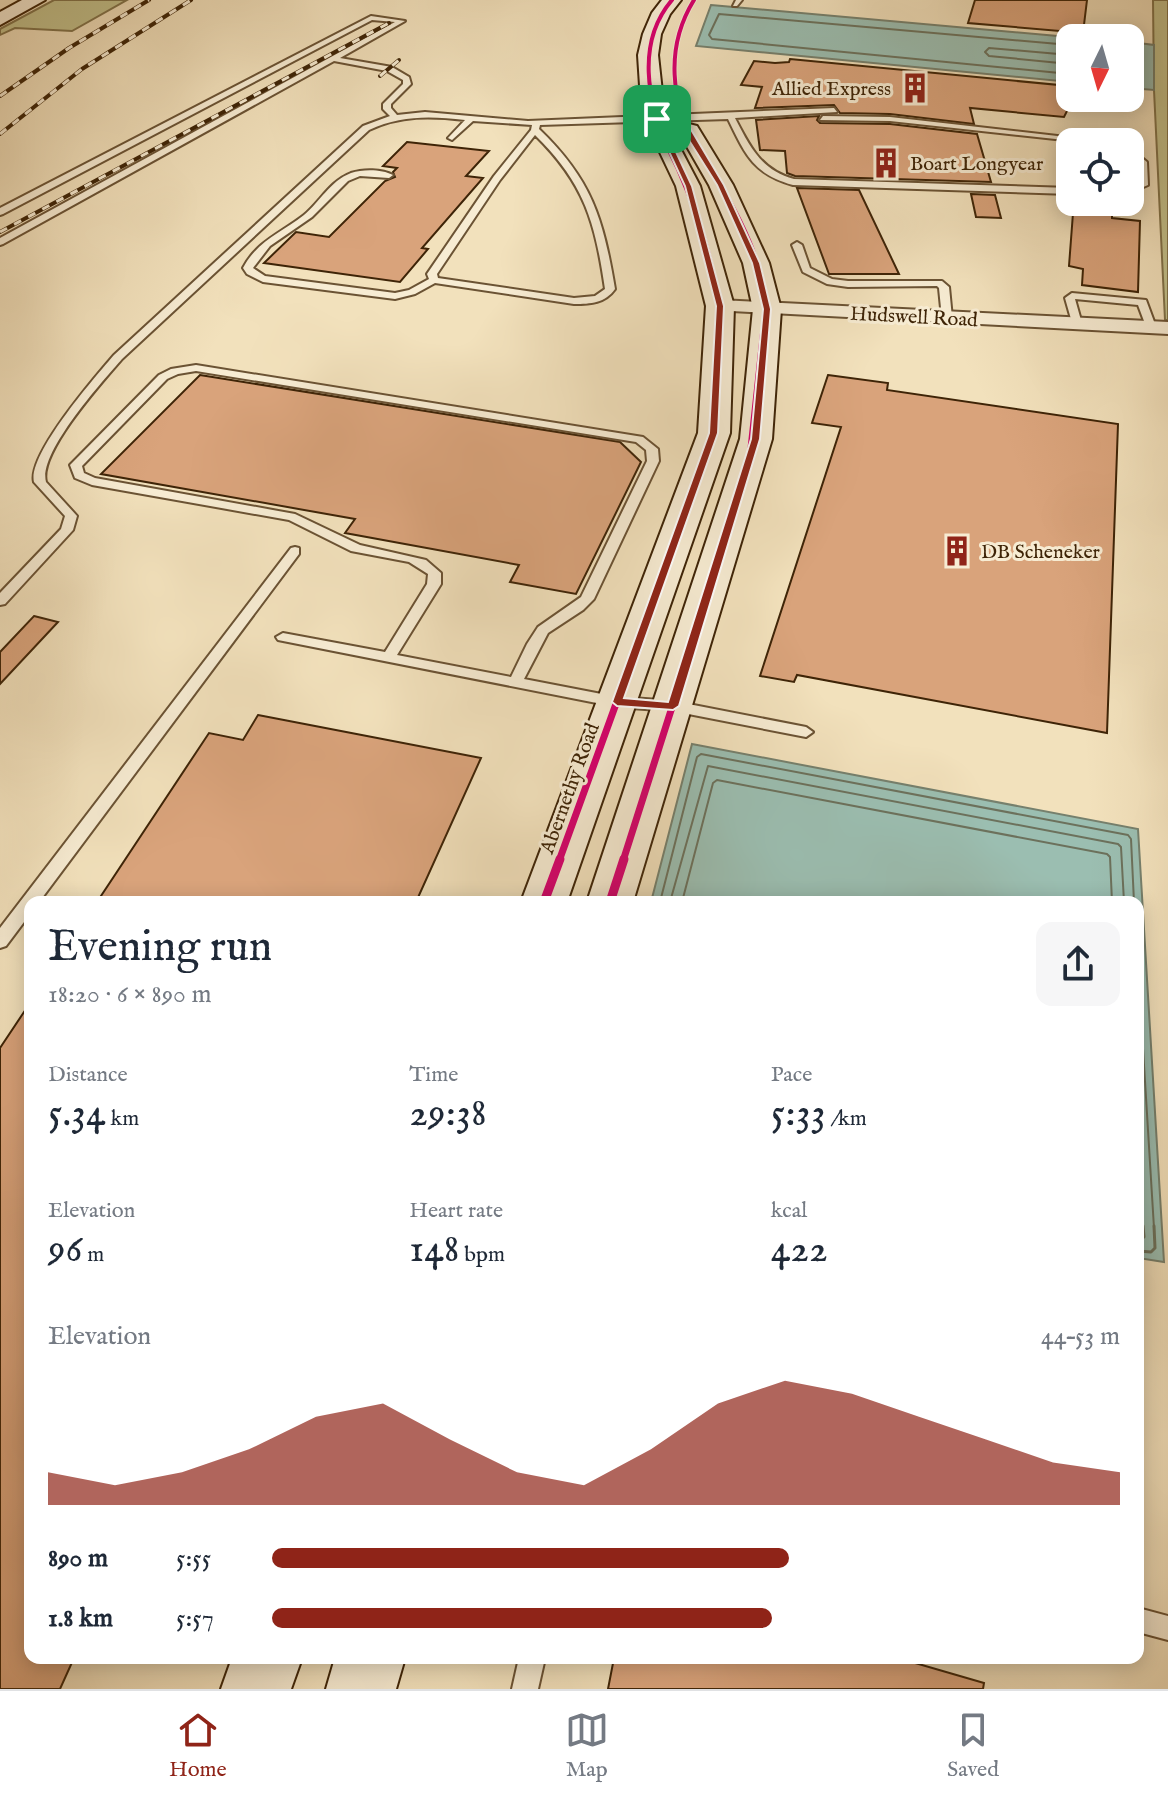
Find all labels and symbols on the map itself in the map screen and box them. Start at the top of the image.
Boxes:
north arrow [1056,24,1144,112]
building icon: Allied Express [898,71,932,105]
place label: Allied Express [771,77,891,102]
pin [623,85,691,153]
building icon: Boart Longyear [869,146,903,180]
place label: Boart Longyear [910,152,1044,177]
street label: Hudswell Road [849,302,979,333]
building icon: DB Scheneker [940,534,974,568]
place label: DB Scheneker [981,540,1101,565]
street label: Abernethy Road [535,719,606,858]

